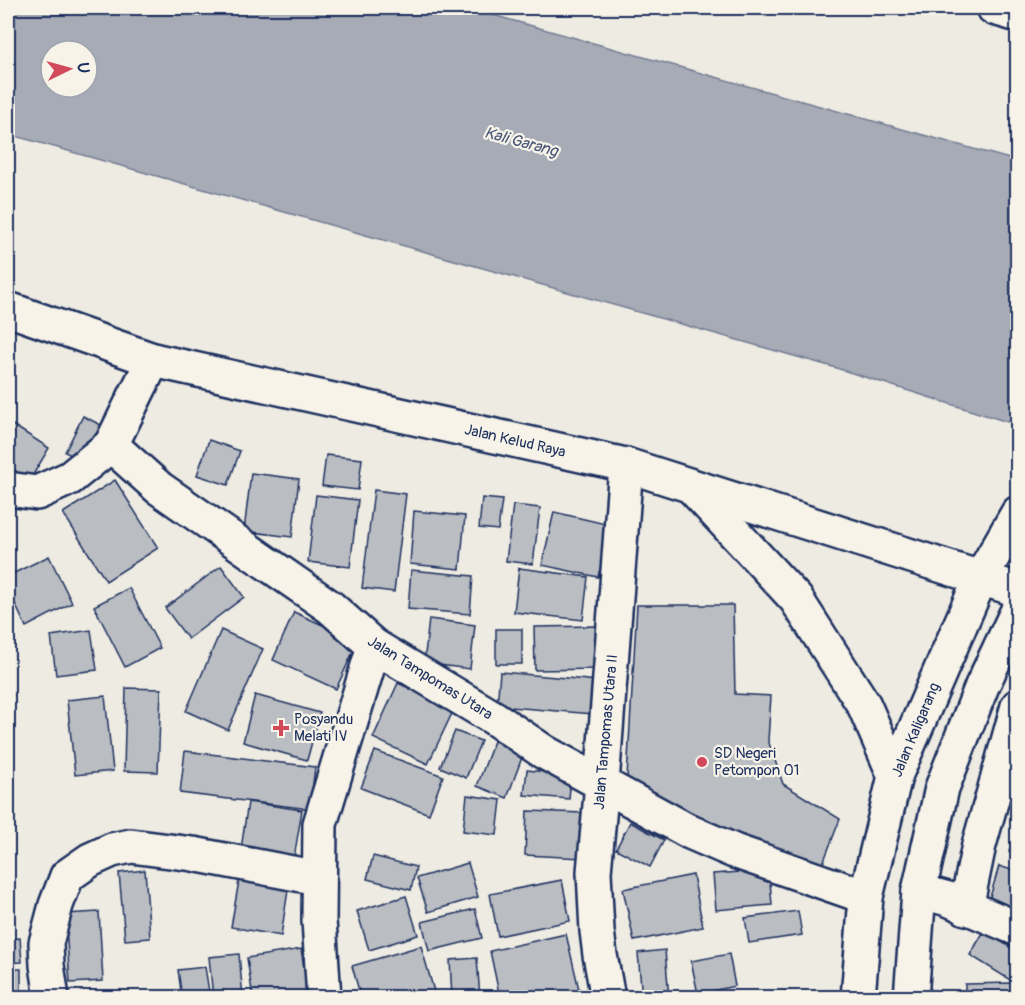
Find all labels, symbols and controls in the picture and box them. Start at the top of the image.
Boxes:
north arrow [39,39,99,99]
text: U [73,62,93,74]
water label: Kali Garang [482,123,562,162]
street label: Jalan Kelud Raya [463,420,567,462]
street label: Jalan Tampomas Utara [364,632,496,724]
street label: Jalan Tampomas Utara II [590,654,622,810]
street label: Jalan Kaligarang [888,680,944,780]
place label: Posyandu Melati IV [294,710,353,746]
marker: Posyandu Melati IV [272,719,290,737]
place label: SD Negeri Petompon 01 [714,744,800,780]
marker: SD Negeri Petompon 01 [695,755,709,769]

